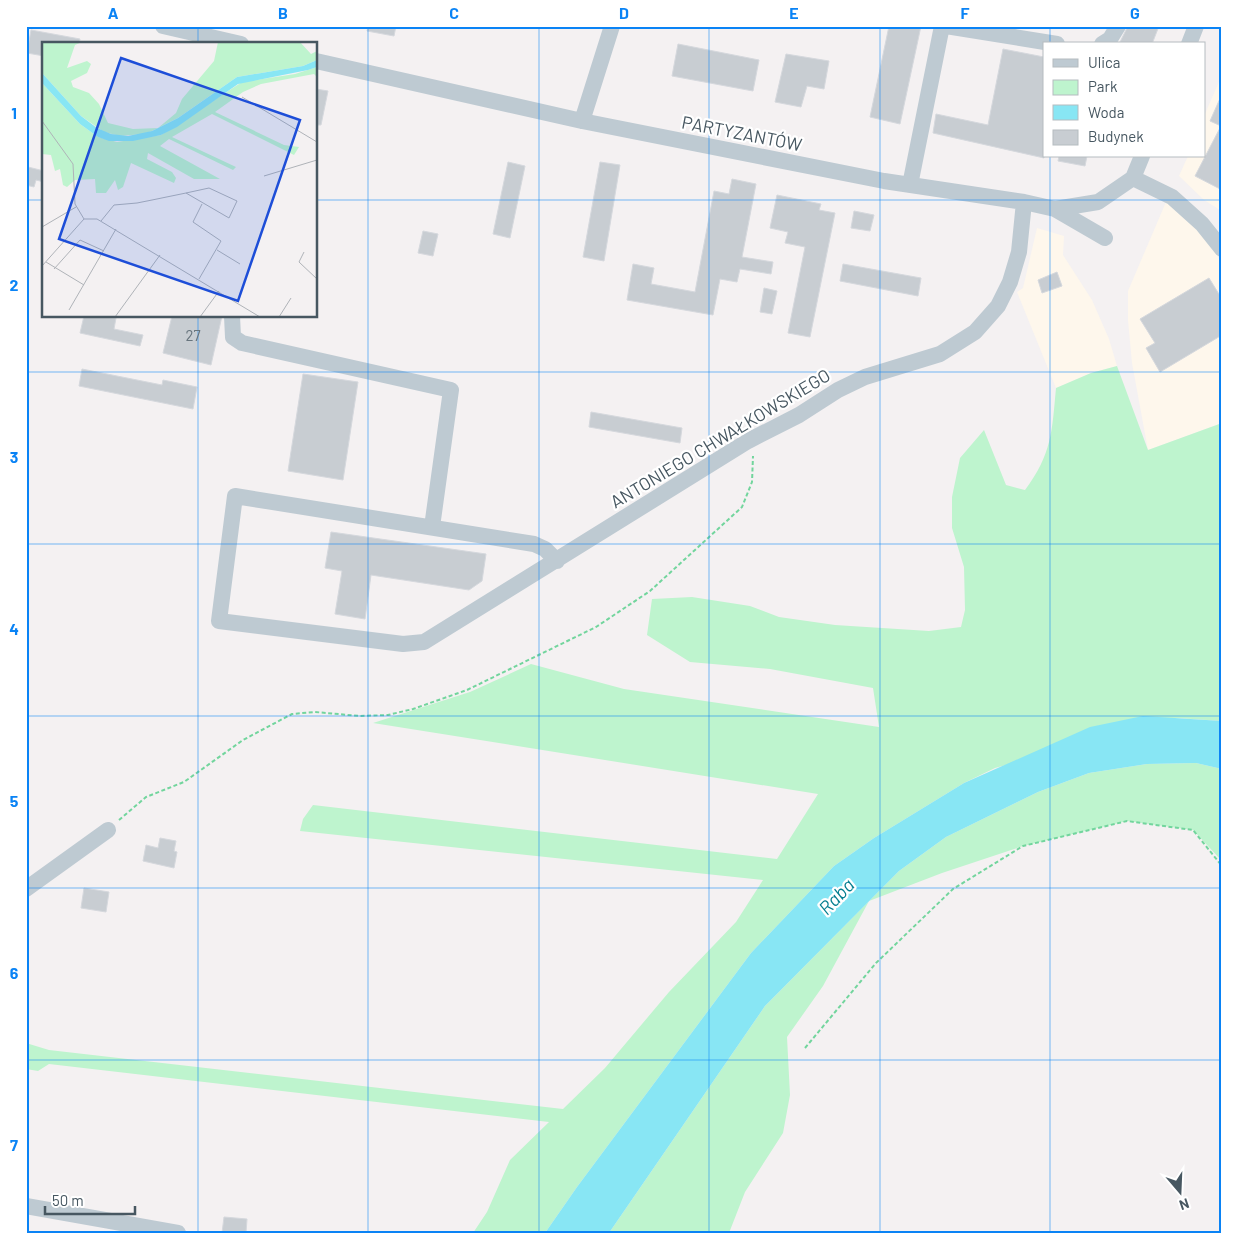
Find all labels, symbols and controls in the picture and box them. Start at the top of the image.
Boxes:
text: A [108,3,119,22]
text: B [278,3,288,22]
text: C [449,3,459,22]
text: D [619,3,629,22]
text: E [789,3,799,22]
text: F [961,3,970,22]
text: G [1130,3,1140,22]
inset map [42,42,318,318]
legend [1043,42,1206,158]
text: Ulica [1088,53,1120,71]
text: Park [1088,77,1118,95]
text: 1 [11,103,17,122]
text: Woda [1088,103,1124,121]
street label: PARTYZANTÓW [680,111,804,155]
text: Budynek [1088,127,1144,145]
text: 2 [10,275,19,294]
house number: 27 [185,326,201,344]
street label: ANTONIEGO CHWAŁKOWSKIEGO [606,364,834,512]
text: 3 [10,447,18,466]
text: 4 [9,619,19,638]
text: 5 [10,791,19,810]
water label: Raba [813,873,859,919]
text: 6 [10,963,19,982]
text: 7 [10,1135,18,1154]
north arrow [1156,1166,1206,1216]
scale bar [45,1184,135,1216]
text: 50 m [52,1191,84,1209]
text: N [1177,1195,1192,1214]

